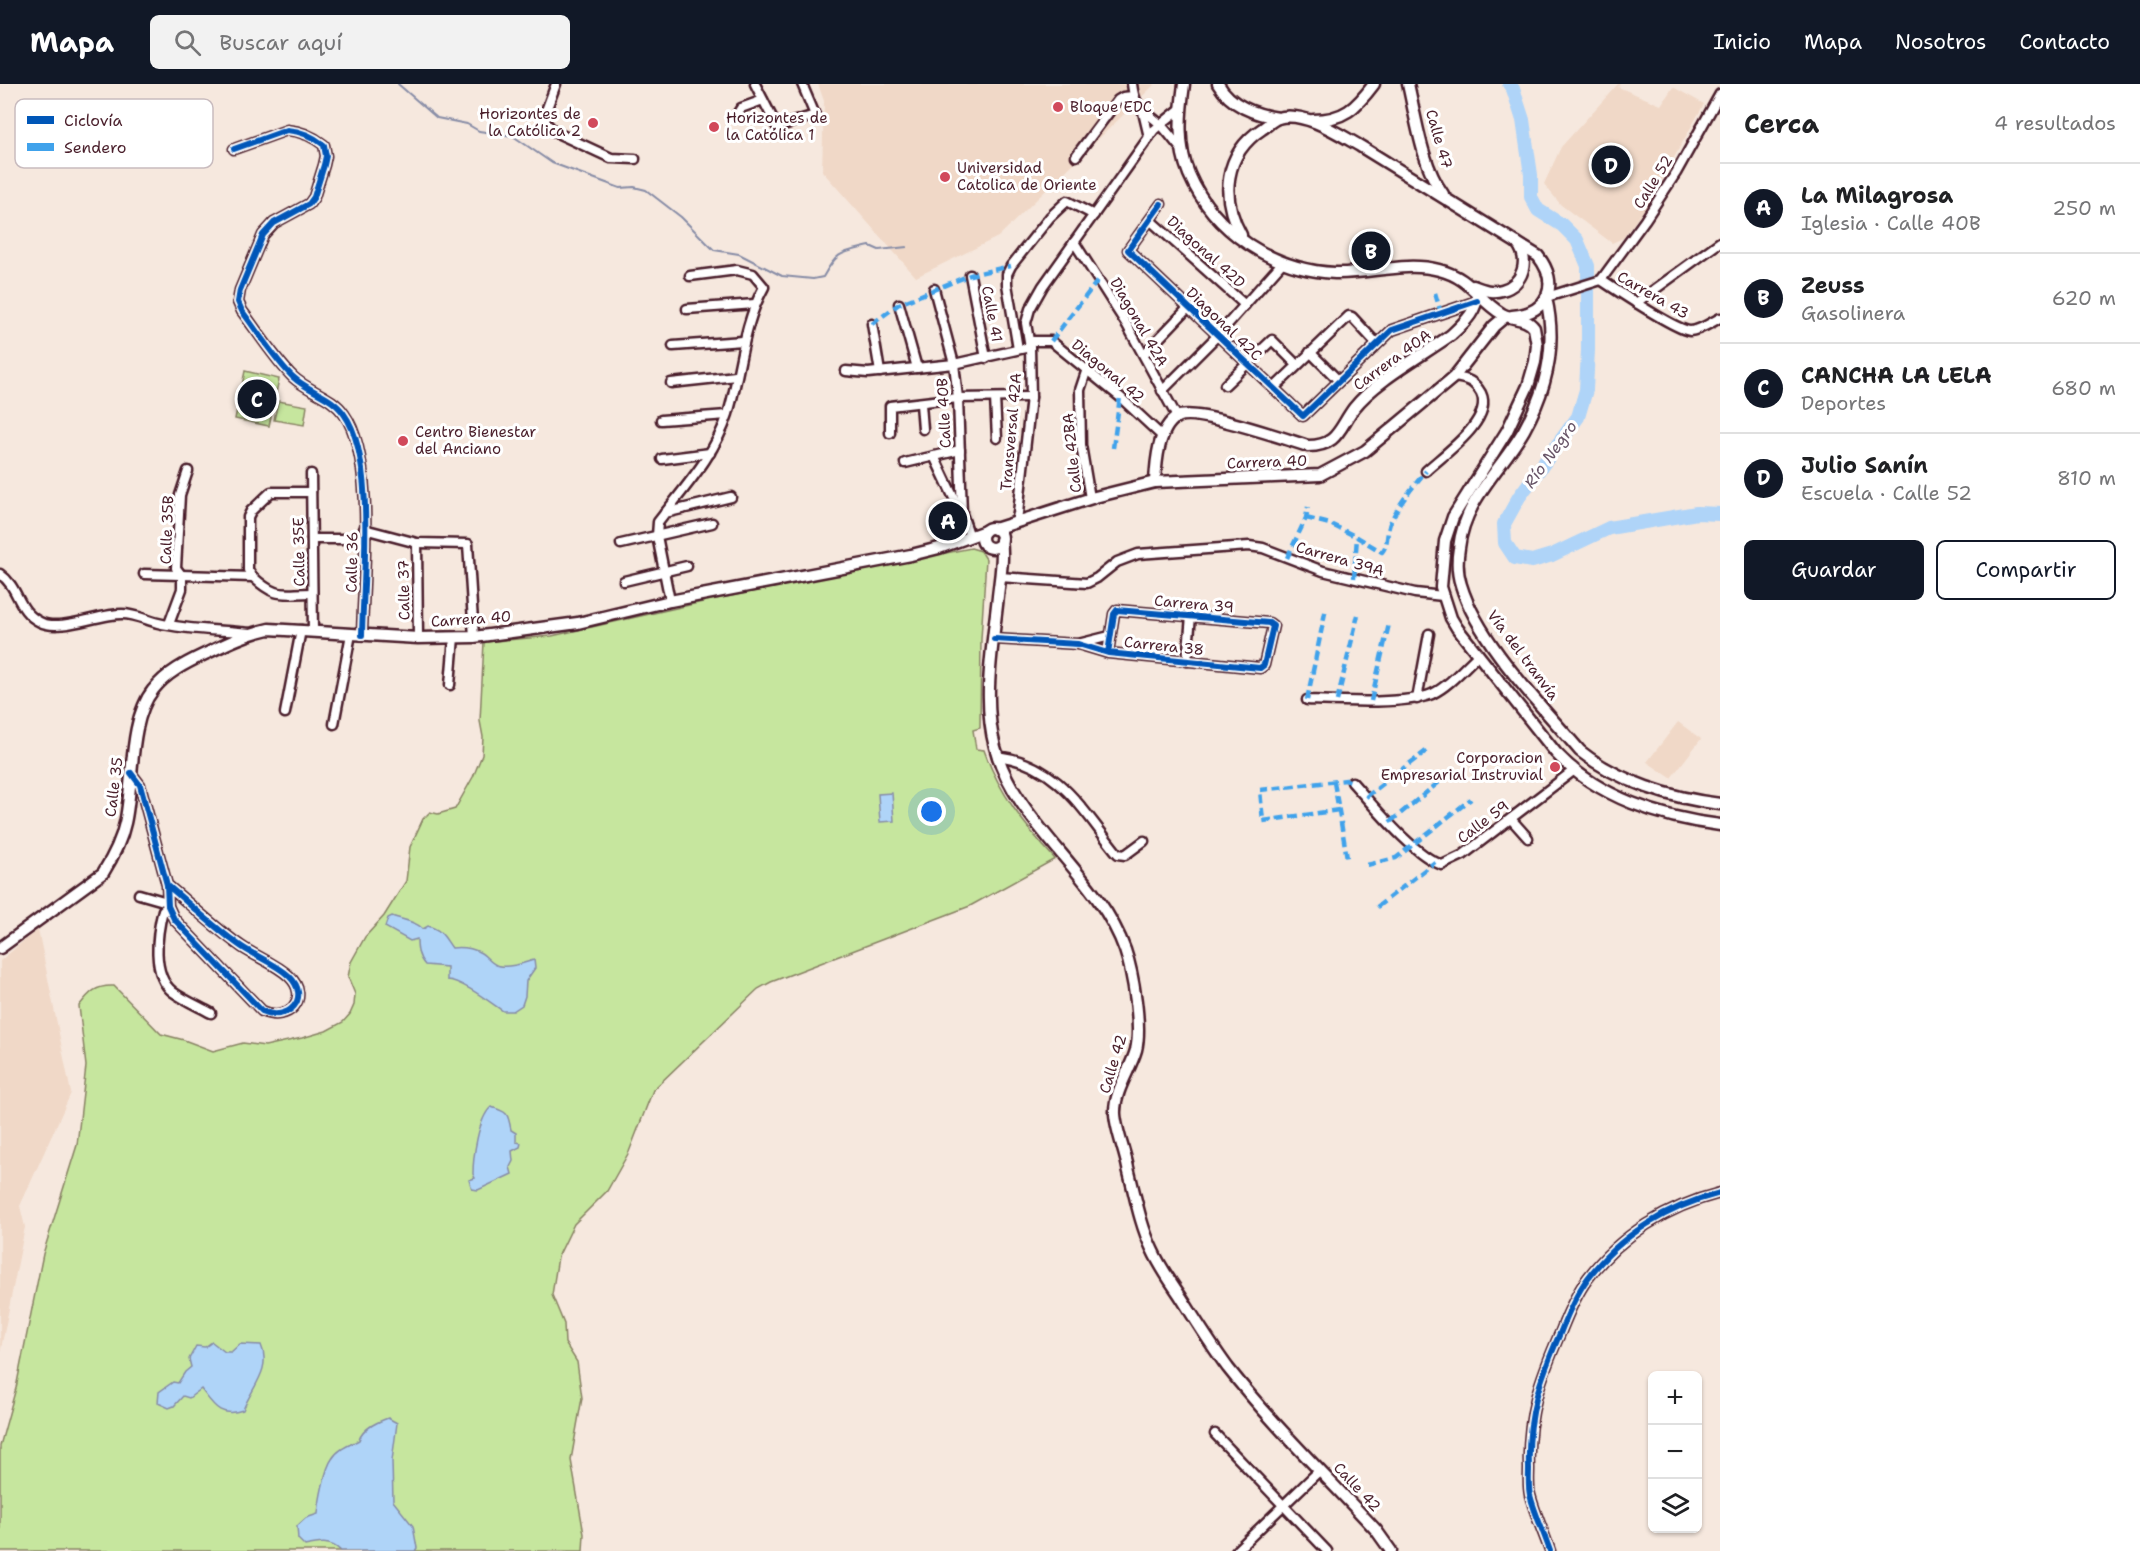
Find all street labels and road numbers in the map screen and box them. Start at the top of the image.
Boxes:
street label: Calle 47 [1421,107,1457,171]
street label: Calle 52 [1629,151,1677,213]
street label: Diagonal 42D [1163,211,1250,293]
street label: Carrera 43 [1613,266,1693,324]
street label: Diagonal 42A [1106,274,1172,370]
street label: Diagonal 42C [1182,283,1266,365]
street label: Calle 41 [977,284,1007,344]
street label: Carrera 40A [1349,325,1435,395]
street label: Diagonal 42 [1068,335,1148,407]
street label: Transversal 42A [996,372,1026,492]
street label: Calle 40B [932,377,956,449]
street label: Calle 42BA [1058,412,1086,494]
street label: Carrera 40 [1226,451,1308,473]
street label: Calle 35B [156,495,178,565]
street label: Calle 35E [288,517,310,587]
street label: Calle 36 [341,531,363,593]
street label: Carrera 39A [1294,537,1387,581]
street label: Calle 37 [393,560,415,620]
street label: Carrera 39 [1153,591,1235,617]
street label: Carrera 40 [430,606,512,632]
street label: Vía del tranvía [1483,606,1564,705]
street label: Carrera 38 [1123,632,1205,660]
street label: Calle 35 [100,756,128,818]
street label: Calle 59 [1453,796,1513,848]
street label: Calle 42 [1095,1032,1131,1096]
street label: Calle 42 [1329,1458,1385,1516]

